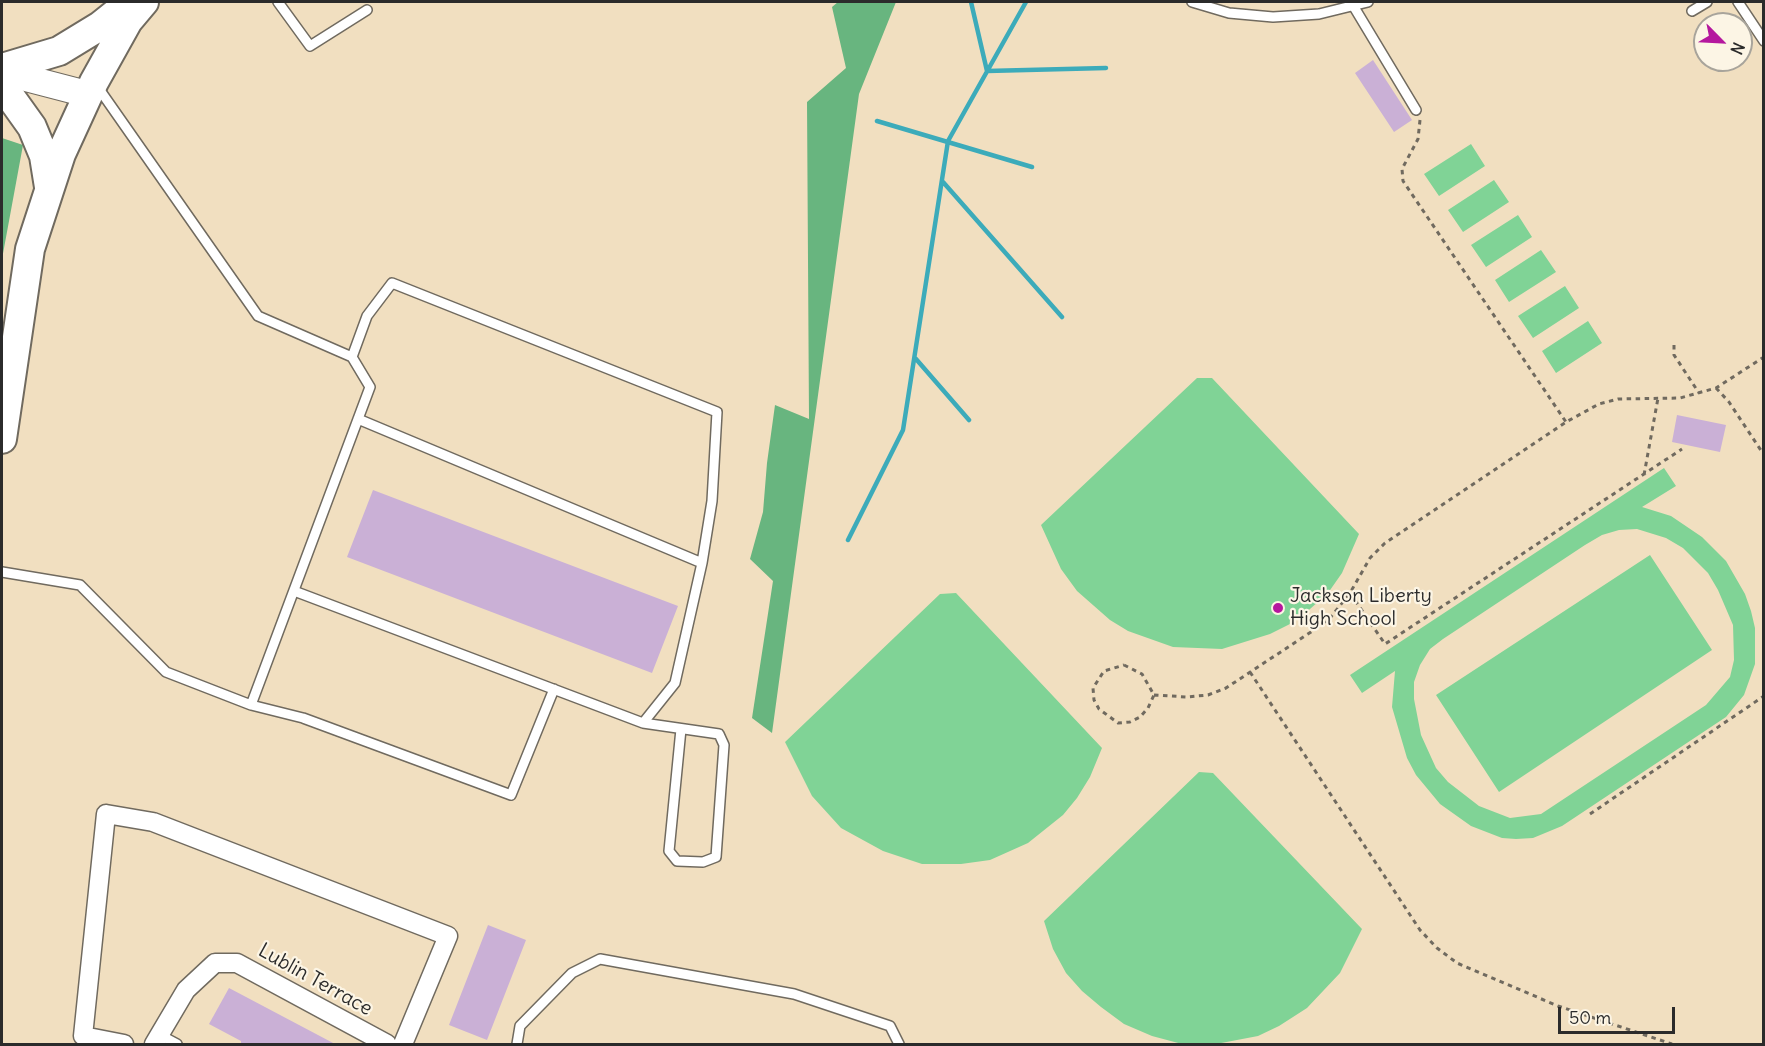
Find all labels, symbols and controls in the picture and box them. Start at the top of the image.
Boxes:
north arrow [1693,12,1753,72]
text: N [1726,39,1749,58]
place label: Jackson Liberty High School [1290,584,1432,631]
marker: Jackson Liberty High School [1271,601,1285,615]
street label: Lublin Terrace [254,939,376,1021]
scale bar [1561,995,1678,1033]
text: 50 m [1569,1006,1611,1029]

